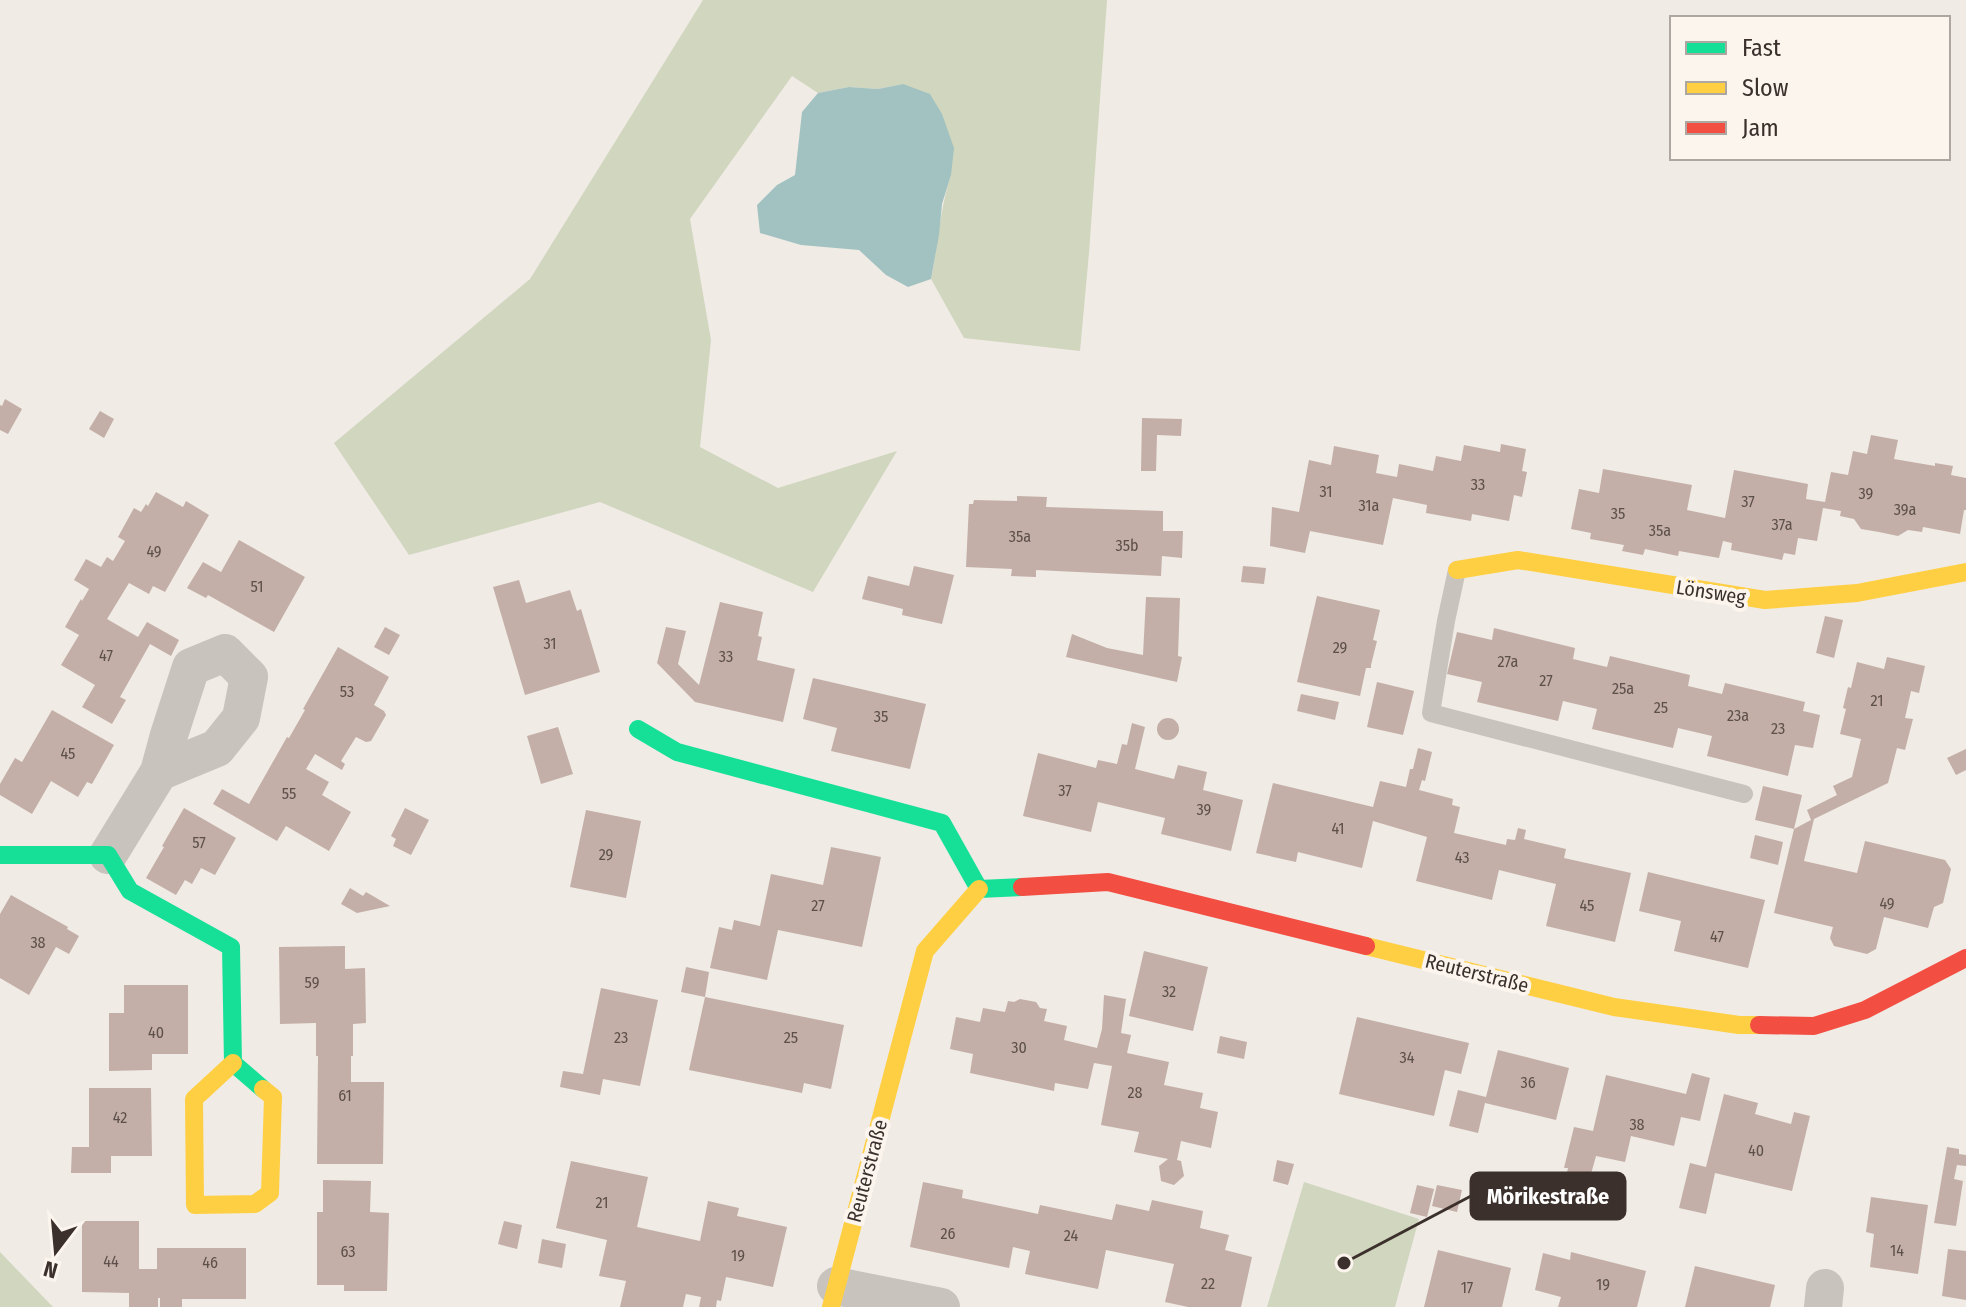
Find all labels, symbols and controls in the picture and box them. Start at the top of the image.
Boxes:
legend [1670,16,1950,160]
text: Fast [1742,34,1781,62]
text: Slow [1742,74,1789,102]
text: Jam [1742,114,1779,142]
house number: 33 [1471,475,1485,494]
house number: 31 [1319,482,1333,501]
house number: 39 [1859,484,1874,503]
house number: 37 [1741,492,1755,511]
house number: 31a [1359,496,1380,515]
house number: 39a [1894,500,1916,519]
house number: 35 [1611,504,1625,523]
house number: 37a [1772,515,1793,534]
house number: 35a [1649,521,1671,540]
house number: 35a [1009,527,1031,546]
house number: 35b [1115,536,1139,555]
house number: 49 [146,542,162,561]
street label: Lönsweg [1674,575,1748,609]
house number: 51 [251,577,263,596]
house number: 31 [543,634,557,653]
house number: 29 [1333,638,1348,657]
house number: 47 [99,646,113,665]
house number: 33 [719,647,733,666]
house number: 27a [1498,652,1519,671]
house number: 27 [1539,671,1553,690]
house number: 25a [1612,679,1634,698]
house number: 53 [340,682,354,701]
house number: 21 [1871,691,1883,710]
house number: 25 [1654,698,1668,717]
house number: 23a [1727,706,1749,725]
house number: 35 [874,707,888,726]
house number: 23 [1771,719,1785,738]
house number: 45 [61,744,75,763]
house number: 37 [1058,781,1072,800]
house number: 55 [282,784,296,803]
house number: 39 [1197,800,1212,819]
house number: 41 [1331,819,1345,838]
house number: 57 [192,833,206,852]
house number: 29 [599,845,614,864]
house number: 43 [1455,848,1469,867]
house number: 49 [1879,894,1895,913]
house number: 27 [811,896,825,915]
house number: 45 [1580,896,1594,915]
house number: 47 [1710,927,1724,946]
house number: 38 [30,933,46,952]
street label: Reuterstraße [1423,949,1531,997]
house number: 59 [305,973,320,992]
house number: 32 [1162,982,1176,1001]
house number: 40 [148,1023,164,1042]
house number: 23 [614,1028,628,1047]
house number: 25 [784,1028,798,1047]
house number: 30 [1011,1038,1027,1057]
house number: 34 [1400,1048,1415,1067]
house number: 36 [1520,1073,1536,1092]
house number: 28 [1127,1083,1143,1102]
house number: 61 [338,1086,352,1105]
house number: 42 [113,1108,127,1127]
house number: 38 [1629,1115,1645,1134]
street label: Reuterstraße [842,1117,892,1225]
house number: 40 [1748,1141,1764,1160]
callout: Mörikestraße [1471,1173,1625,1219]
text: Mörikestraße [1487,1183,1609,1210]
house number: 21 [596,1193,608,1212]
north arrow [16,1211,96,1291]
house number: 26 [941,1224,956,1243]
house number: 24 [1064,1226,1078,1245]
house number: 14 [1890,1241,1904,1260]
house number: 63 [340,1242,356,1261]
house number: 19 [731,1246,745,1265]
house number: 44 [103,1252,119,1271]
house number: 46 [202,1253,218,1272]
text: N [41,1255,61,1285]
house number: 22 [1201,1274,1215,1293]
house number: 19 [1596,1275,1610,1294]
house number: 17 [1461,1278,1474,1297]

